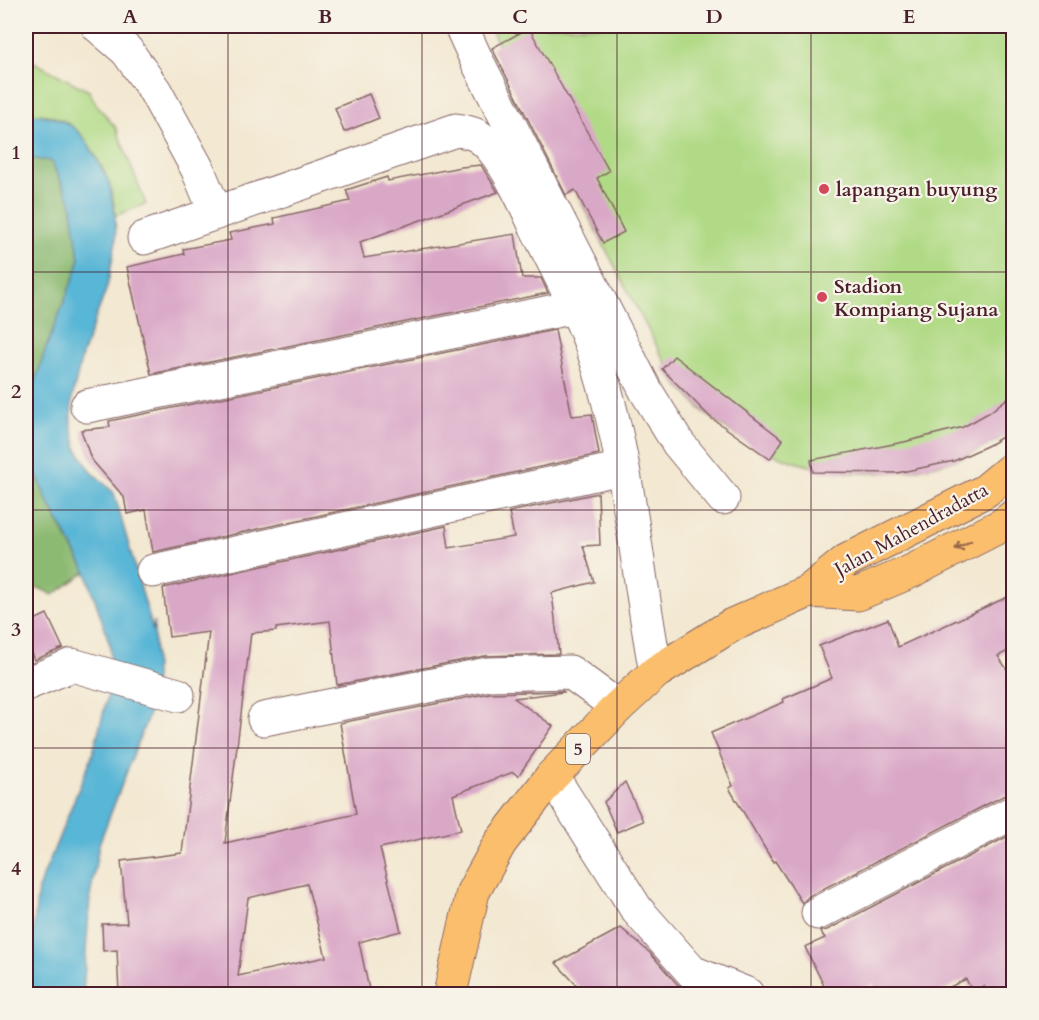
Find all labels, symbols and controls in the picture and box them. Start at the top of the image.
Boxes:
text: A [122,3,138,30]
text: B [318,3,332,30]
text: C [512,3,528,30]
text: D [705,3,723,30]
text: E [903,3,915,30]
text: 1 [11,139,21,166]
place label: lapangan buyung [836,176,997,203]
marker: lapangan buyung [817,182,831,196]
place label: Stadion Kompiang Sujana [834,273,999,323]
marker: Stadion Kompiang Sujana [815,290,829,304]
text: 2 [11,378,21,405]
street label: Jalan Mahendradatta [827,476,993,584]
one-way arrow [955,540,973,551]
text: 3 [11,616,21,643]
road number: 5 [566,734,590,764]
text: 4 [11,855,21,882]

